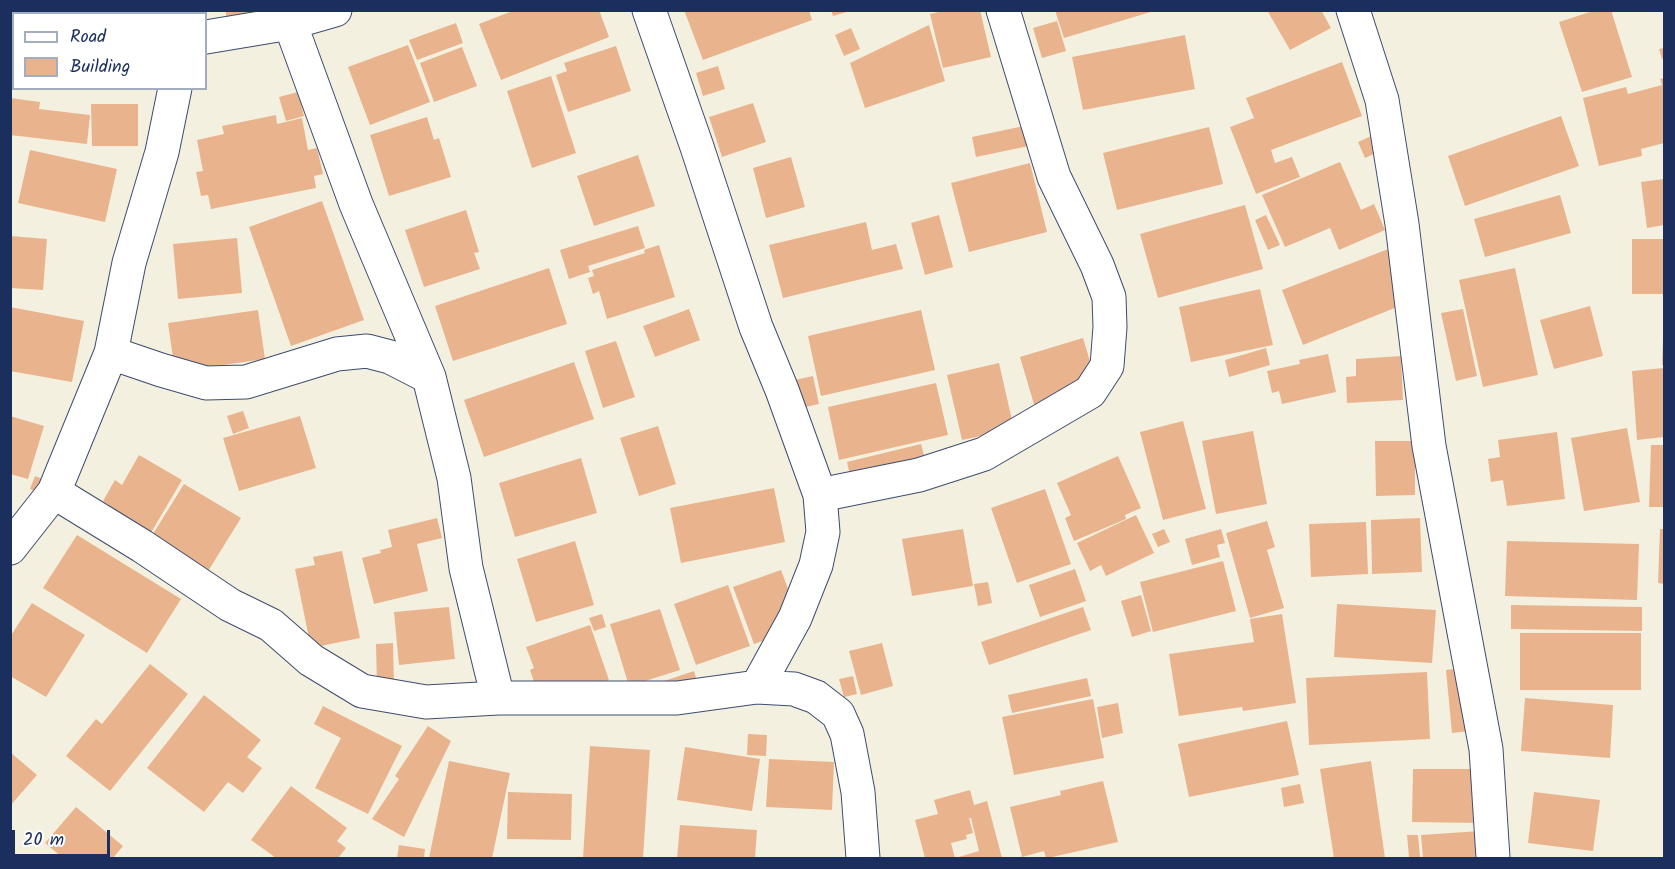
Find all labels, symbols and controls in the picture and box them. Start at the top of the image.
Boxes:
legend [12,12,207,90]
text: Road [70,23,106,52]
text: Building [70,53,130,82]
scale bar [15,818,112,856]
text: 20 m [23,826,64,855]

